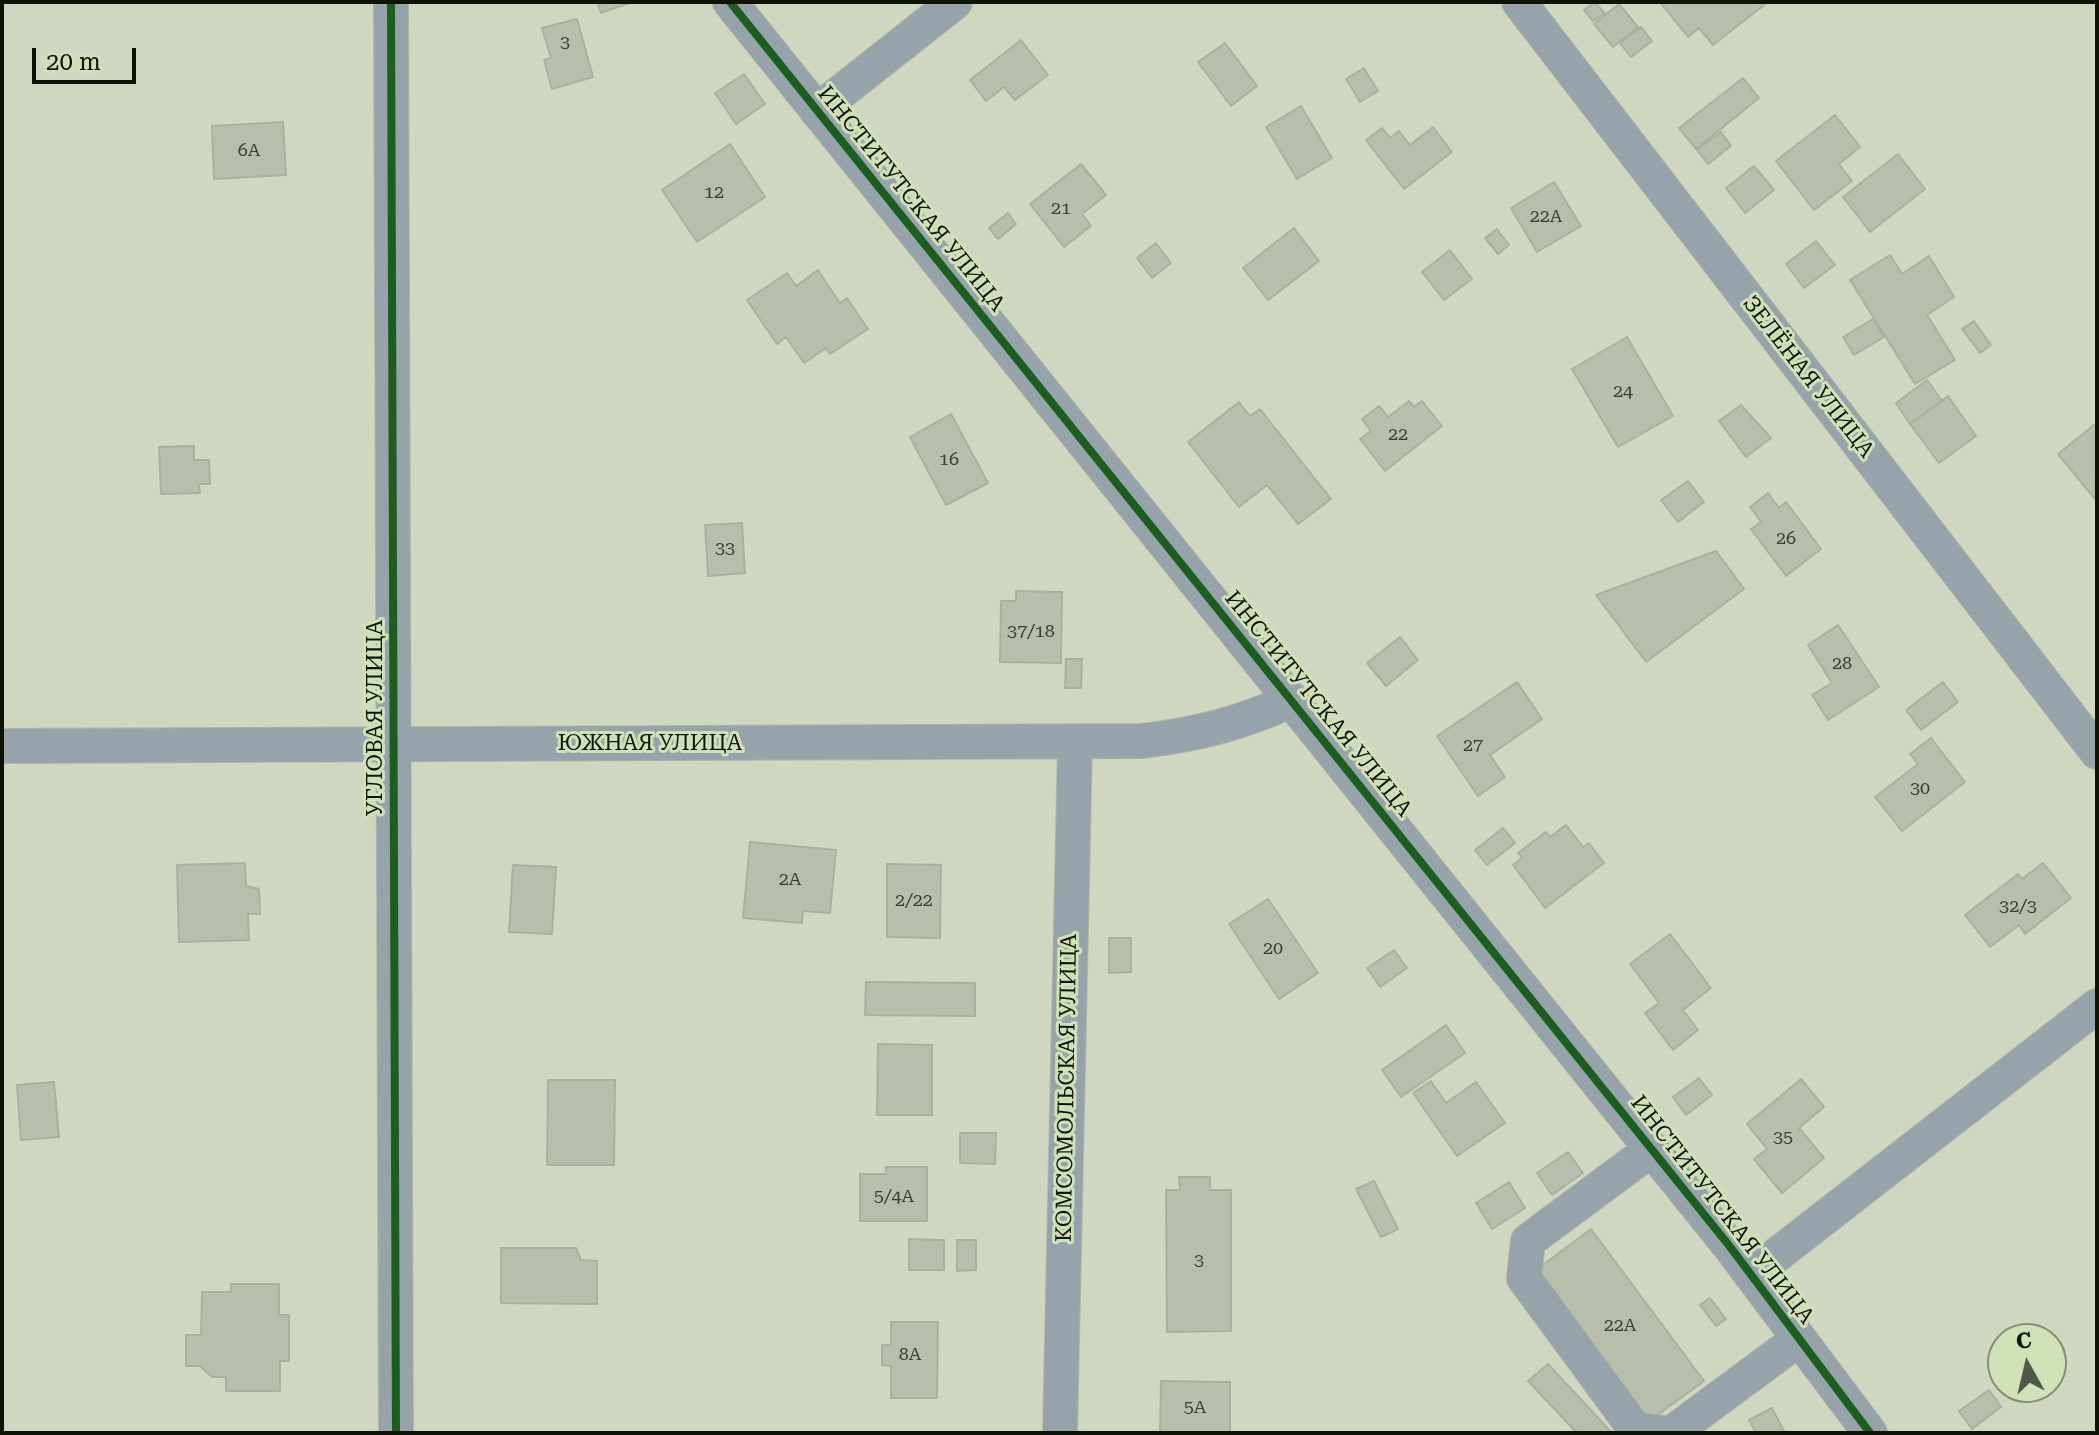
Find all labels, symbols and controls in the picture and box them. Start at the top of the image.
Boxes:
scale bar [36,32,140,82]
house number: 3 [560,32,570,54]
text: 20 m [46,48,101,76]
street label: ИНСТИТУТСКАЯ УЛИЦА [812,81,1010,317]
house number: 6А [238,140,260,162]
house number: 12 [704,182,724,204]
house number: 21 [1051,198,1071,220]
house number: 22А [1530,206,1562,228]
street label: ЗЕЛЁНАЯ УЛИЦА [1737,291,1879,463]
house number: 24 [1613,381,1633,403]
house number: 22 [1388,424,1408,446]
house number: 16 [939,449,959,471]
house number: 26 [1776,528,1796,550]
house number: 33 [715,538,735,560]
street label: ИНСТИТУТСКАЯ УЛИЦА [1219,586,1417,822]
street label: УГЛОВАЯ УЛИЦА [363,620,389,816]
house number: 37/18 [1007,621,1055,643]
house number: 28 [1832,653,1852,675]
street label: ЮЖНАЯ УЛИЦА [558,731,742,757]
house number: 27 [1463,735,1483,757]
house number: 30 [1910,778,1930,800]
house number: 2А [779,869,801,891]
house number: 2/22 [895,890,933,912]
house number: 32/3 [1999,896,2037,918]
street label: КОМСОМОЛЬСКАЯ УЛИЦА [1051,934,1083,1242]
house number: 20 [1263,938,1283,960]
street label: ИНСТИТУТСКАЯ УЛИЦА [1625,1091,1819,1329]
house number: 35 [1773,1127,1793,1149]
house number: 5/4А [874,1186,914,1208]
house number: 3 [1194,1250,1204,1272]
house number: 22А [1604,1315,1636,1337]
north arrow [1987,1323,2067,1403]
text: С [2015,1327,2033,1354]
house number: 8А [899,1344,921,1366]
house number: 5А [1184,1397,1206,1419]

